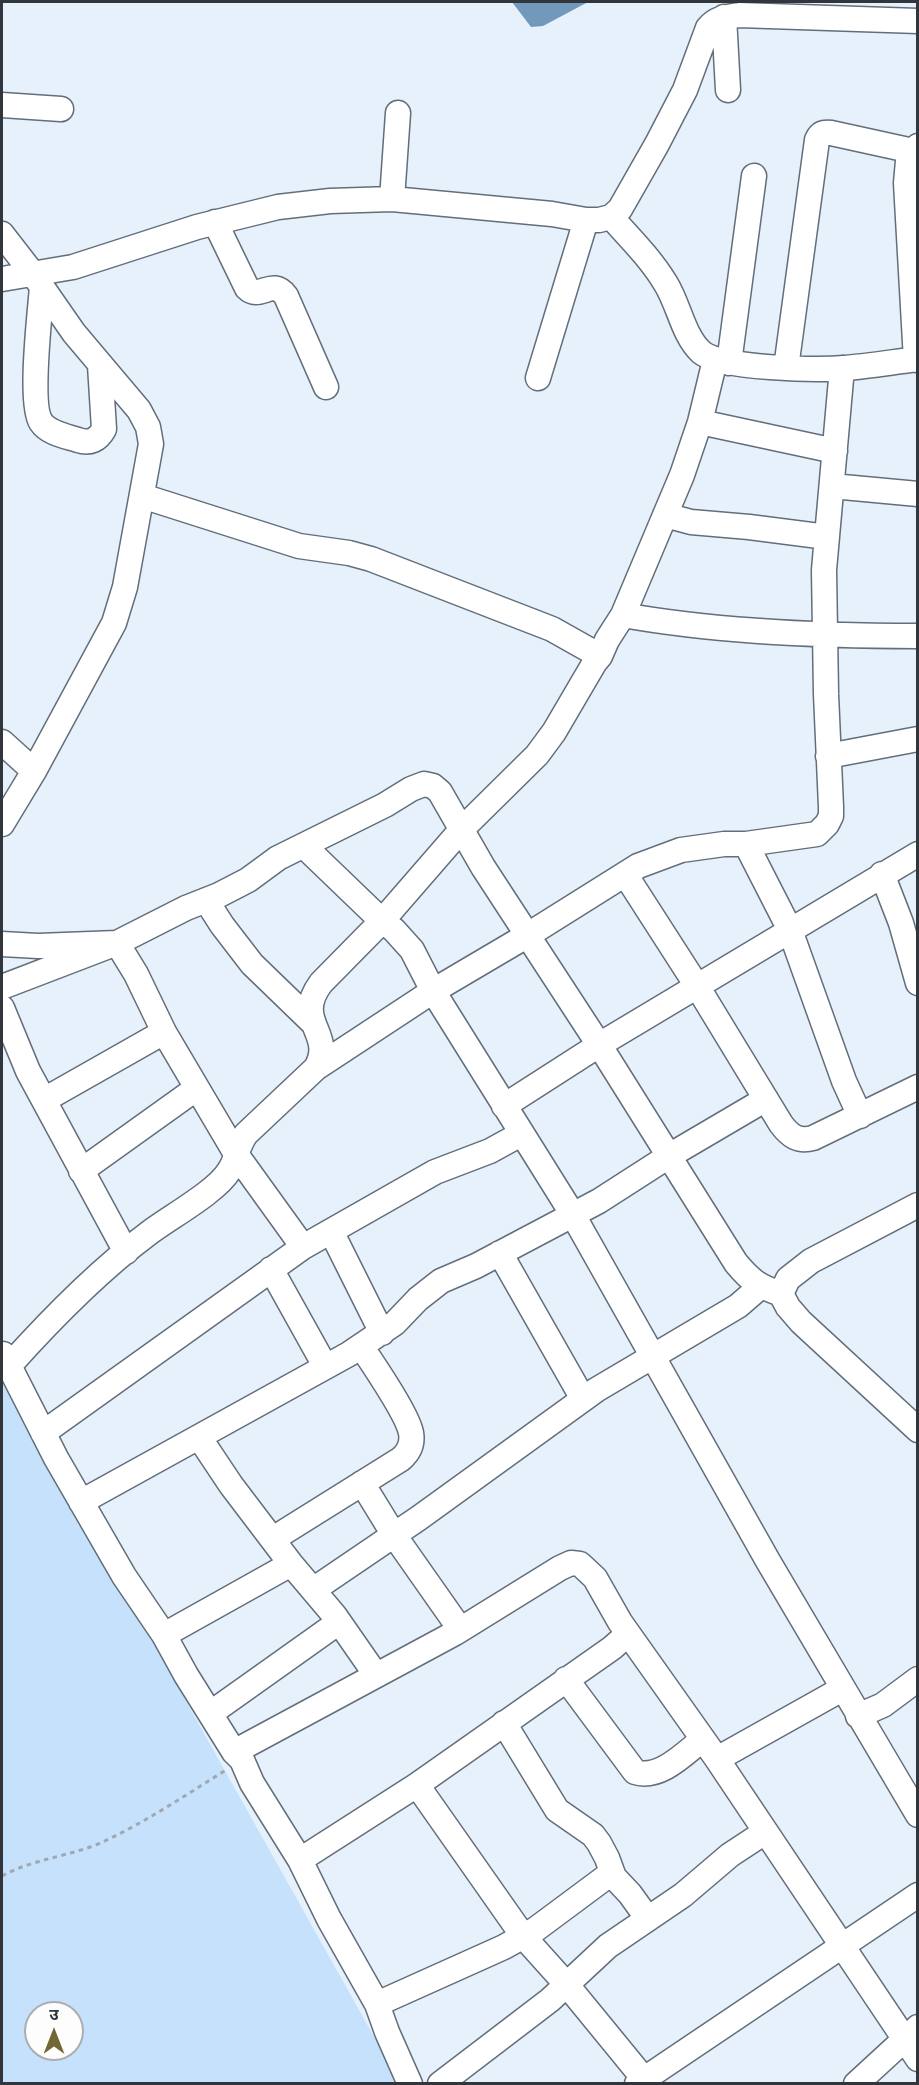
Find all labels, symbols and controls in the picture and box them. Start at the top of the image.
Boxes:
north arrow [24,2001,84,2061]
text: उ [49,2005,59,2024]

